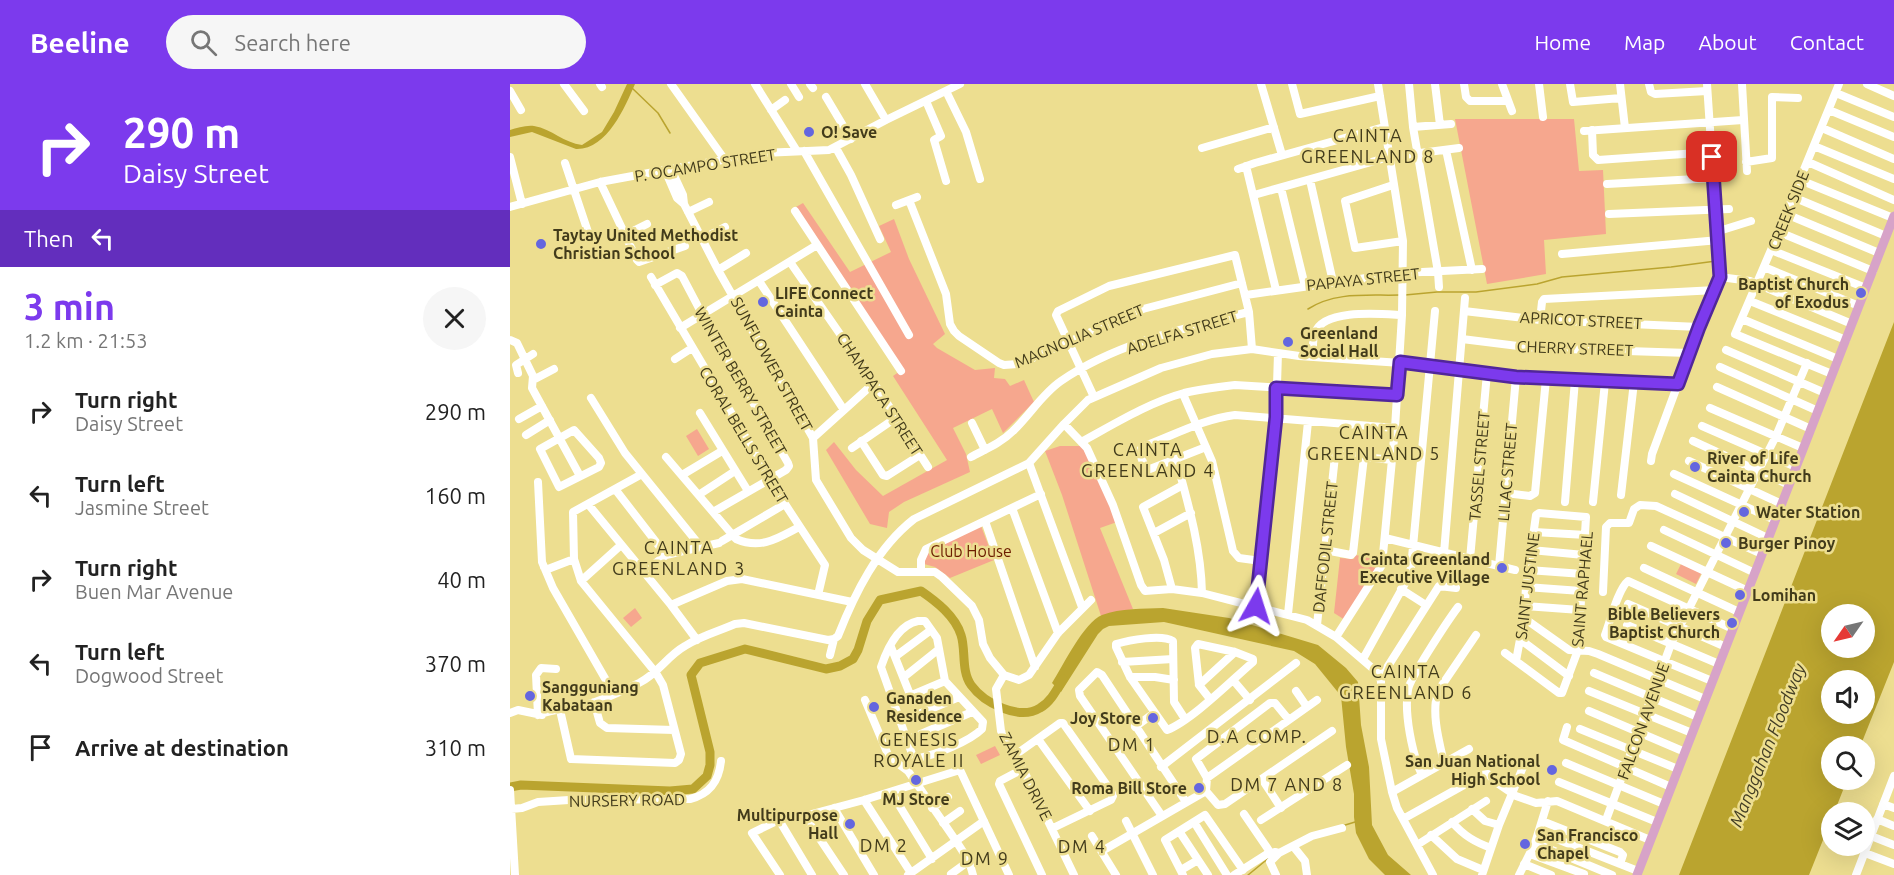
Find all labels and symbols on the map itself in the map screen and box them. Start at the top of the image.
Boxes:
place label: O! Save [821,123,877,141]
marker: O! Save [802,125,816,139]
district label: CAINTA GREENLAND 8 [1301,125,1435,166]
pin [1686,131,1737,182]
street label: P. OCAMPO STREET [633,145,777,185]
street label: CREEK SIDE [1764,168,1812,252]
place label: Taytay United Methodist Christian School [553,226,738,262]
marker: Taytay United Methodist Christian School [534,237,548,251]
street label: PAPAYA STREET [1306,264,1421,294]
place label: Baptist Church of Exodus [1738,275,1849,311]
place label: LIFE Connect Cainta [775,284,873,320]
marker: Baptist Church of Exodus [1854,286,1868,300]
street label: SUNFLOWER STREET [728,294,816,434]
marker: LIFE Connect Cainta [756,295,770,309]
street label: MAGNOLIA STREET [1012,301,1147,371]
street label: WINTER BERRY STREET [691,304,791,458]
street label: ADELFA STREET [1124,307,1240,357]
street label: APRICOT STREET [1519,308,1643,332]
place label: Greenland Social Hall [1300,324,1378,360]
street label: CHAMPACA STREET [834,329,926,459]
marker: Greenland Social Hall [1281,335,1295,349]
street label: CHERRY STREET [1516,337,1634,359]
street label: CORAL BELLS STREET [696,363,792,507]
street label: TASSEL STREET [1465,410,1493,522]
district label: CAINTA GREENLAND 5 [1307,422,1441,463]
street label: LILAC STREET [1494,422,1520,522]
district label: CAINTA GREENLAND 4 [1081,439,1215,480]
place label: River of Life Cainta Church [1707,449,1812,485]
marker: River of Life Cainta Church [1688,460,1702,474]
street label: DAFFODIL STREET [1309,480,1341,614]
place label: Water Station [1756,503,1860,521]
marker: Water Station [1737,505,1751,519]
street label: SAINT RAPHAEL [1568,530,1596,648]
street label: SAINT JUSTINE [1512,532,1542,640]
place label: Burger Pinoy [1738,534,1836,552]
marker: Burger Pinoy [1719,536,1733,550]
district label: CAINTA GREENLAND 3 [612,537,746,578]
park label: Club House [930,542,1012,560]
place label: Cainta Greenland Executive Village [1359,550,1490,586]
marker: Cainta Greenland Executive Village [1495,561,1509,575]
position arrow [1224,574,1288,638]
place label: Lomihan [1752,586,1816,604]
marker: Lomihan [1733,588,1747,602]
north arrow [1821,604,1875,658]
place label: Bible Believers Baptist Church [1607,605,1720,641]
marker: Bible Believers Baptist Church [1725,616,1739,630]
street label: FALCON AVENUE [1614,660,1673,782]
water label: Manggahan Floodway [1725,660,1809,830]
district label: CAINTA GREENLAND 6 [1339,661,1473,702]
place label: Sangguniang Kabataan [542,678,639,714]
marker: Sangguniang Kabataan [523,689,537,703]
place label: Ganaden Residence [886,689,962,725]
marker: Ganaden Residence [867,700,881,714]
place label: Joy Store [1070,709,1141,727]
marker: Joy Store [1146,711,1160,725]
district label: D.A COMP. [1207,726,1307,746]
district label: GENESIS ROYALE II [873,729,965,770]
street label: ZAMIA DRIVE [996,729,1056,823]
district label: DM 1 [1108,734,1156,754]
place label: San Juan National High School [1405,752,1540,788]
marker: San Juan National High School [1545,763,1559,777]
marker: MJ Store [909,773,923,787]
district label: DM 7 AND 8 [1230,774,1344,794]
place label: Roma Bill Store [1071,779,1187,797]
marker: Roma Bill Store [1192,781,1206,795]
street label: NURSERY ROAD [569,790,685,810]
place label: MJ Store [882,790,950,808]
place label: Multipurpose Hall [737,806,838,842]
marker: Multipurpose Hall [843,817,857,831]
place label: San Francisco Chapel [1537,826,1638,862]
district label: DM 2 [860,835,908,855]
district label: DM 4 [1058,836,1106,856]
marker: San Francisco Chapel [1518,837,1532,851]
district label: DM 9 [961,848,1009,868]

